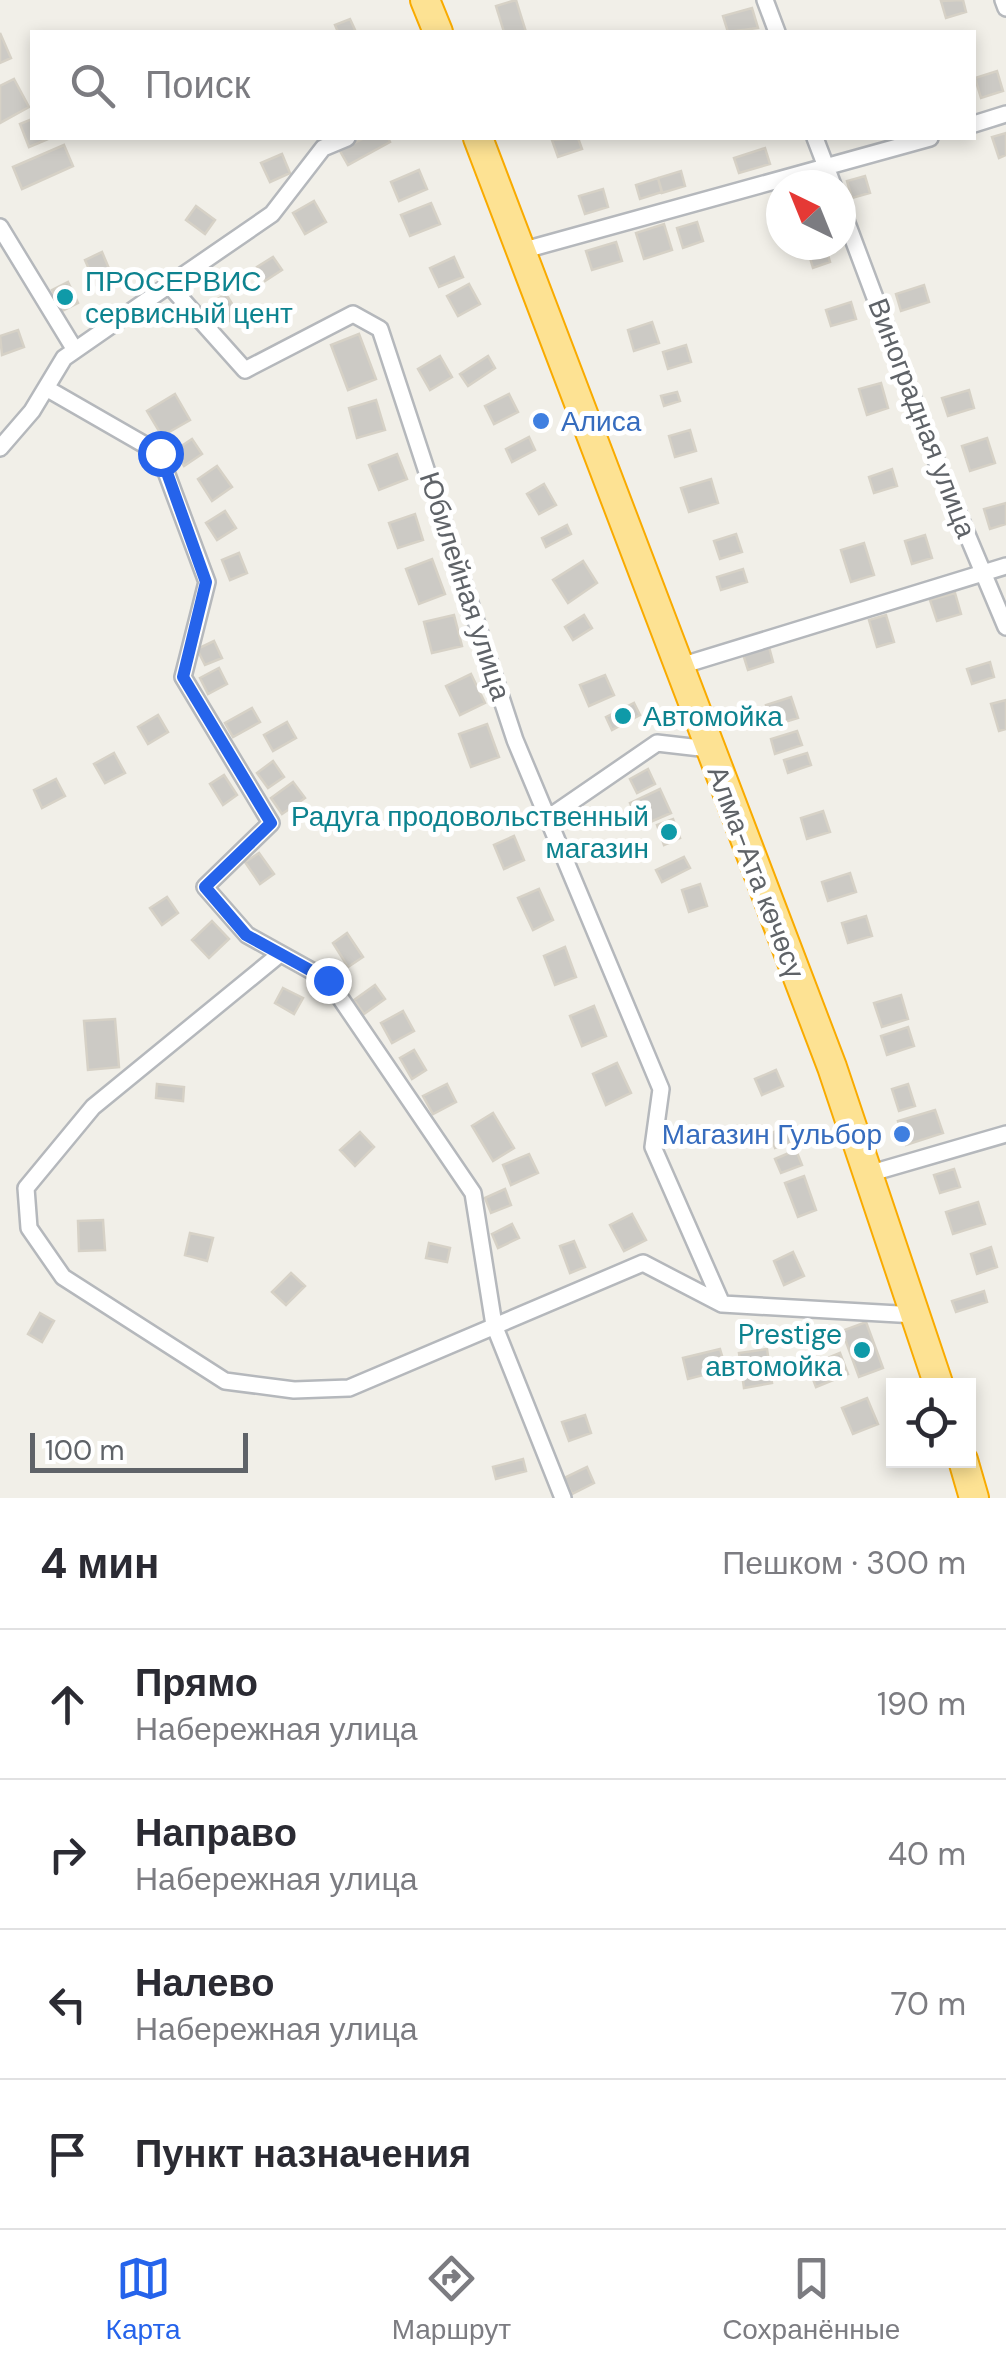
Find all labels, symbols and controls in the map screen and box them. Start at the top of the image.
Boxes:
search box [30,30,976,140]
icon: search [65,58,120,113]
text: Поиск [145,60,250,110]
north arrow [766,170,856,260]
place label: ПРОСЕРВИС сервисный цент [85,263,293,332]
marker: ПРОСЕРВИС сервисный цент [54,286,76,308]
street label: Виноградная улица [859,293,985,543]
place label: Алиса [561,403,642,440]
marker: Алиса [530,410,552,432]
route start [138,431,184,477]
street label: Юбилейная улица [411,467,520,705]
place label: Автомойка [643,698,783,735]
marker: Автомойка [612,705,634,727]
street label: Алма-Ата көчөсү [698,761,814,983]
place label: Радуга продовольственный магазин [291,798,649,867]
marker: Радуга продовольственный магазин [658,821,680,843]
route end [306,958,352,1004]
place label: Магазин Гульбор [662,1116,882,1153]
marker: Магазин Гульбор [891,1123,913,1145]
place label: Prestige автомойка [705,1316,842,1385]
marker: Prestige автомойка [851,1339,873,1361]
map controls [886,1378,976,1468]
button: locate [886,1378,976,1468]
scale bar [30,1428,248,1472]
text: 100 m [45,1432,124,1469]
text: 4 мин [40,1536,159,1591]
text: Пешком · 300 m [722,1542,966,1584]
text: Прямо [135,1658,258,1708]
icon: ahead [40,1677,95,1732]
text: 190 m [877,1683,966,1725]
text: Набережная улица [135,1708,418,1750]
text: Направо [135,1808,297,1858]
icon: right [40,1827,95,1882]
text: 40 m [888,1833,966,1875]
text: Набережная улица [135,1858,418,1900]
text: Налево [135,1958,274,2008]
icon: left [40,1977,95,2032]
text: 70 m [890,1983,966,2025]
text: Набережная улица [135,2008,418,2050]
icon: arrive [40,2127,95,2182]
text: Пункт назначения [135,2129,471,2179]
tab: Карта [106,2251,181,2348]
tab: Маршрут [392,2251,511,2348]
tab: Сохранённые [722,2251,900,2348]

